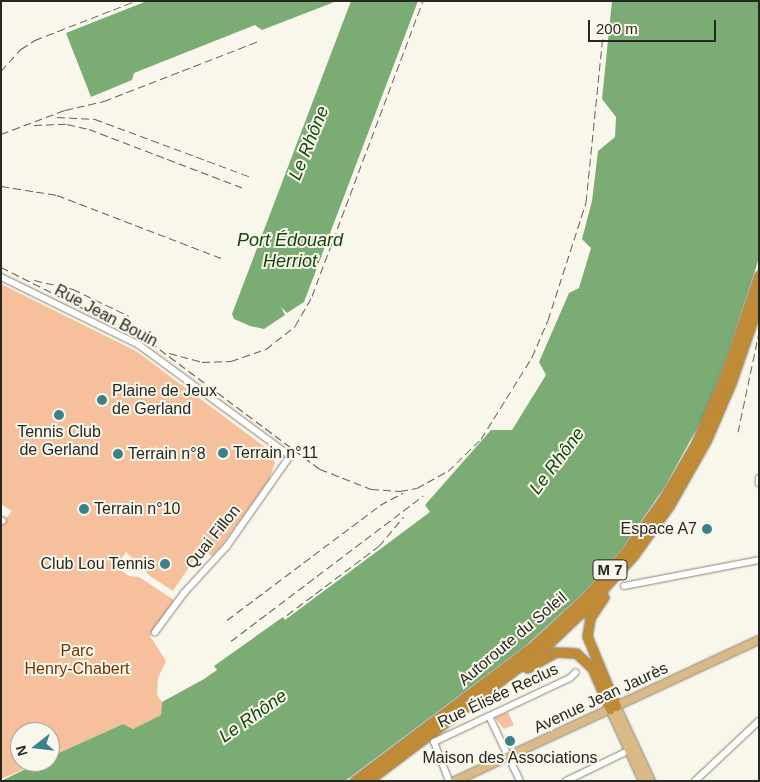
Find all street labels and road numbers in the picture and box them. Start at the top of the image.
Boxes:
street label: Rue Jean Bouin [51,281,161,351]
street label: Quai Fillon [181,501,245,573]
road number: M 7 [591,558,629,582]
street label: Autoroute du Soleil [455,588,571,690]
street label: Avenue Jean Jaurès [531,659,671,737]
street label: Rue Élisée Reclus [435,660,561,732]

